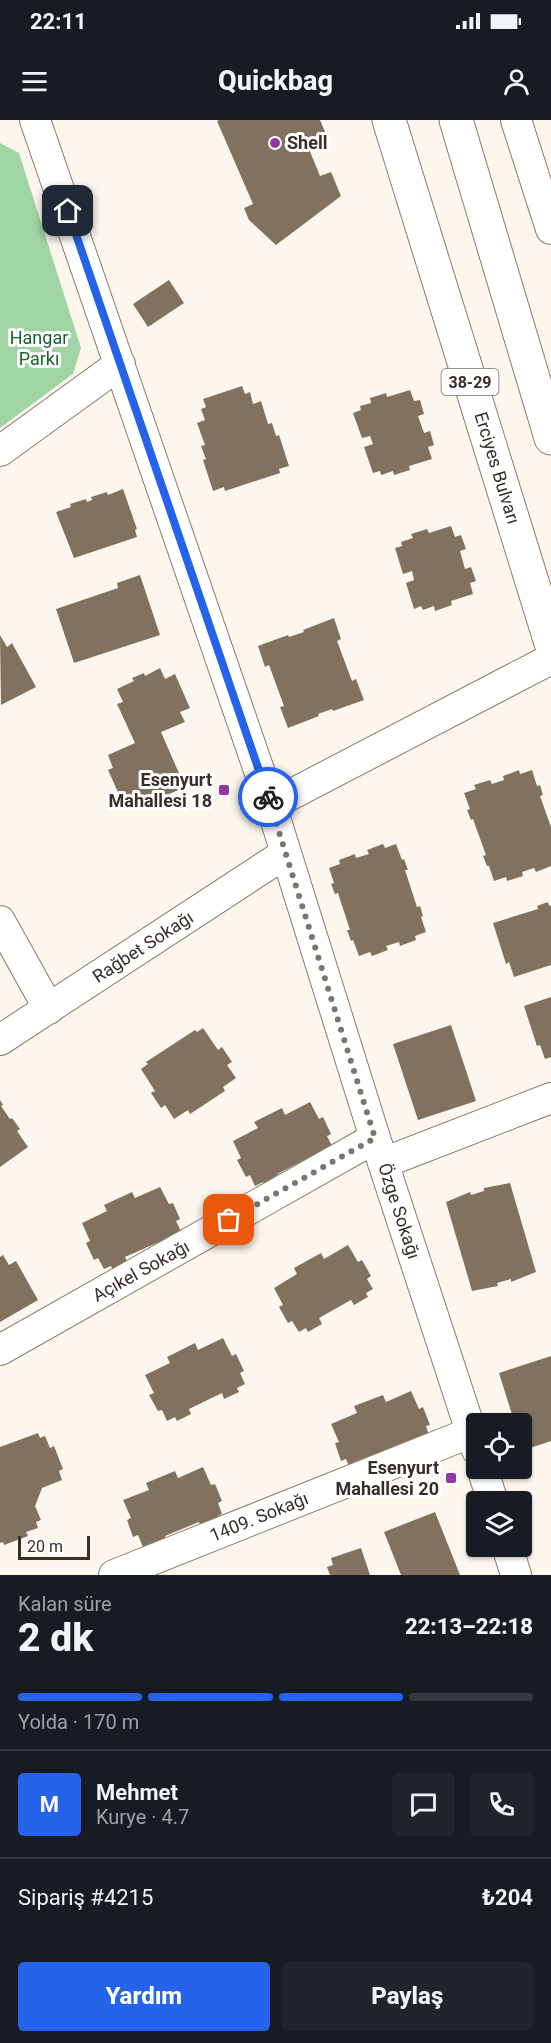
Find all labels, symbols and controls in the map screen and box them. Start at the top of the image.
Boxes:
text: 22:11 [30,9,87,34]
icon: menu [18,65,51,98]
text: Quickbag [218,65,333,97]
icon: person [500,65,533,98]
place label: Shell [287,132,327,153]
marker: Shell [268,136,282,150]
pin [42,185,93,236]
icon: home [51,194,84,227]
park label: Hangar Parkı [10,327,68,369]
road number: 38-29 [442,369,498,395]
street label: Erciyes Bulvarı [470,409,524,526]
courier [238,767,298,827]
place label: Esenyurt Mahallesi 18 [109,769,212,811]
icon: bike [252,781,285,814]
marker: Esenyurt Mahallesi 18 [217,783,231,797]
street label: Rağbet Sokağı [89,906,197,987]
street label: Özge Sokağı [374,1160,425,1262]
pin [203,1194,254,1245]
icon: bag [212,1203,245,1236]
street label: Açıkel Sokağı [89,1235,193,1306]
map controls [466,1413,532,1557]
button: locate [466,1413,532,1479]
place label: Esenyurt Mahallesi 20 [336,1457,439,1499]
marker: Esenyurt Mahallesi 20 [444,1471,458,1485]
street label: 1409. Sokağı [207,1487,311,1546]
button: layers [466,1491,532,1557]
scale bar [18,1533,90,1560]
text: 20 m [27,1537,63,1556]
text: Kalan süre [18,1592,112,1616]
text: 22:13–22:18 [405,1614,533,1639]
text: 2 dk [18,1615,93,1661]
text: Yolda · 170 m [18,1710,139,1734]
button: chat [392,1773,455,1836]
button: phone [470,1773,533,1836]
text: Mehmet [96,1780,178,1805]
text: M [40,1792,59,1817]
text: Kurye · 4.7 [96,1805,189,1829]
text: Sipariş #4215 [18,1885,153,1910]
text: ₺204 [482,1885,533,1910]
button: Yardım [18,1962,270,2031]
button: Paylaş [282,1962,533,2031]

